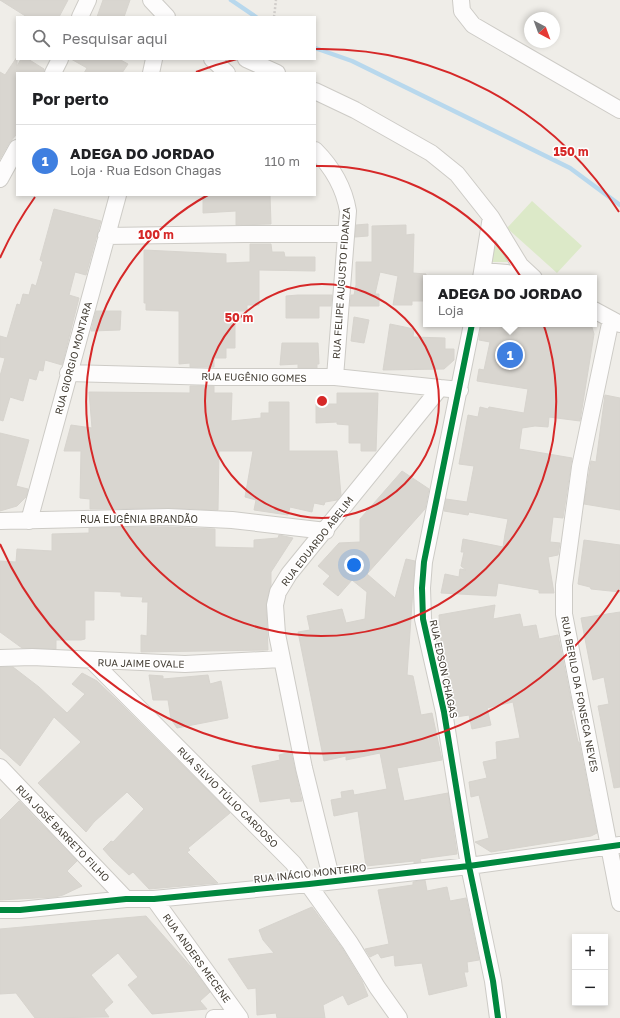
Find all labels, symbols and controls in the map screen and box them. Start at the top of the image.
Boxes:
north arrow [524,12,560,48]
search box [16,16,316,60]
icon: search [30,27,52,49]
text: Pesquisar aqui [62,29,167,47]
text: Por perto [32,88,109,109]
text: ADEGA DO JORDAO [70,144,215,162]
text: 150 m [554,144,588,159]
text: 1 [42,153,48,169]
text: 110 m [265,153,300,169]
text: Loja · Rua Edson Chagas [70,162,222,178]
street label: RUA FELIPE AUGUSTO FIDANZA [330,206,352,359]
text: 100 m [138,227,174,242]
popup [423,275,597,327]
text: ADEGA DO JORDAO [438,284,582,302]
street label: RUA GIORGIO MONTARA [52,300,94,416]
text: Loja [438,302,464,318]
text: 50 m [225,310,253,325]
pin: 1 [497,340,523,370]
street label: RUA EUGÊNIO GOMES [201,370,307,384]
centre of rings [315,394,329,408]
street label: RUA EDUARDO ABELIM [278,494,356,588]
street label: RUA EUGÊNIA BRANDÃO [80,513,198,525]
your location [344,555,364,575]
street label: RUA BERILO DA FONSECA NEVES [559,615,601,773]
street label: RUA EDSON CHAGAS [428,619,460,719]
street label: RUA JAIME OVALE [98,656,184,670]
street label: RUA SILVIO TÚLIO CARDOSO [175,744,281,850]
street label: RUA JOSÉ BARRETO FILHO [14,782,112,884]
street label: RUA INÁCIO MONTEIRO [253,861,367,885]
street label: RUA ANDERS MECENE [161,911,233,1005]
map controls [572,934,608,1006]
button: + [572,934,608,970]
button: − [572,970,608,1006]

